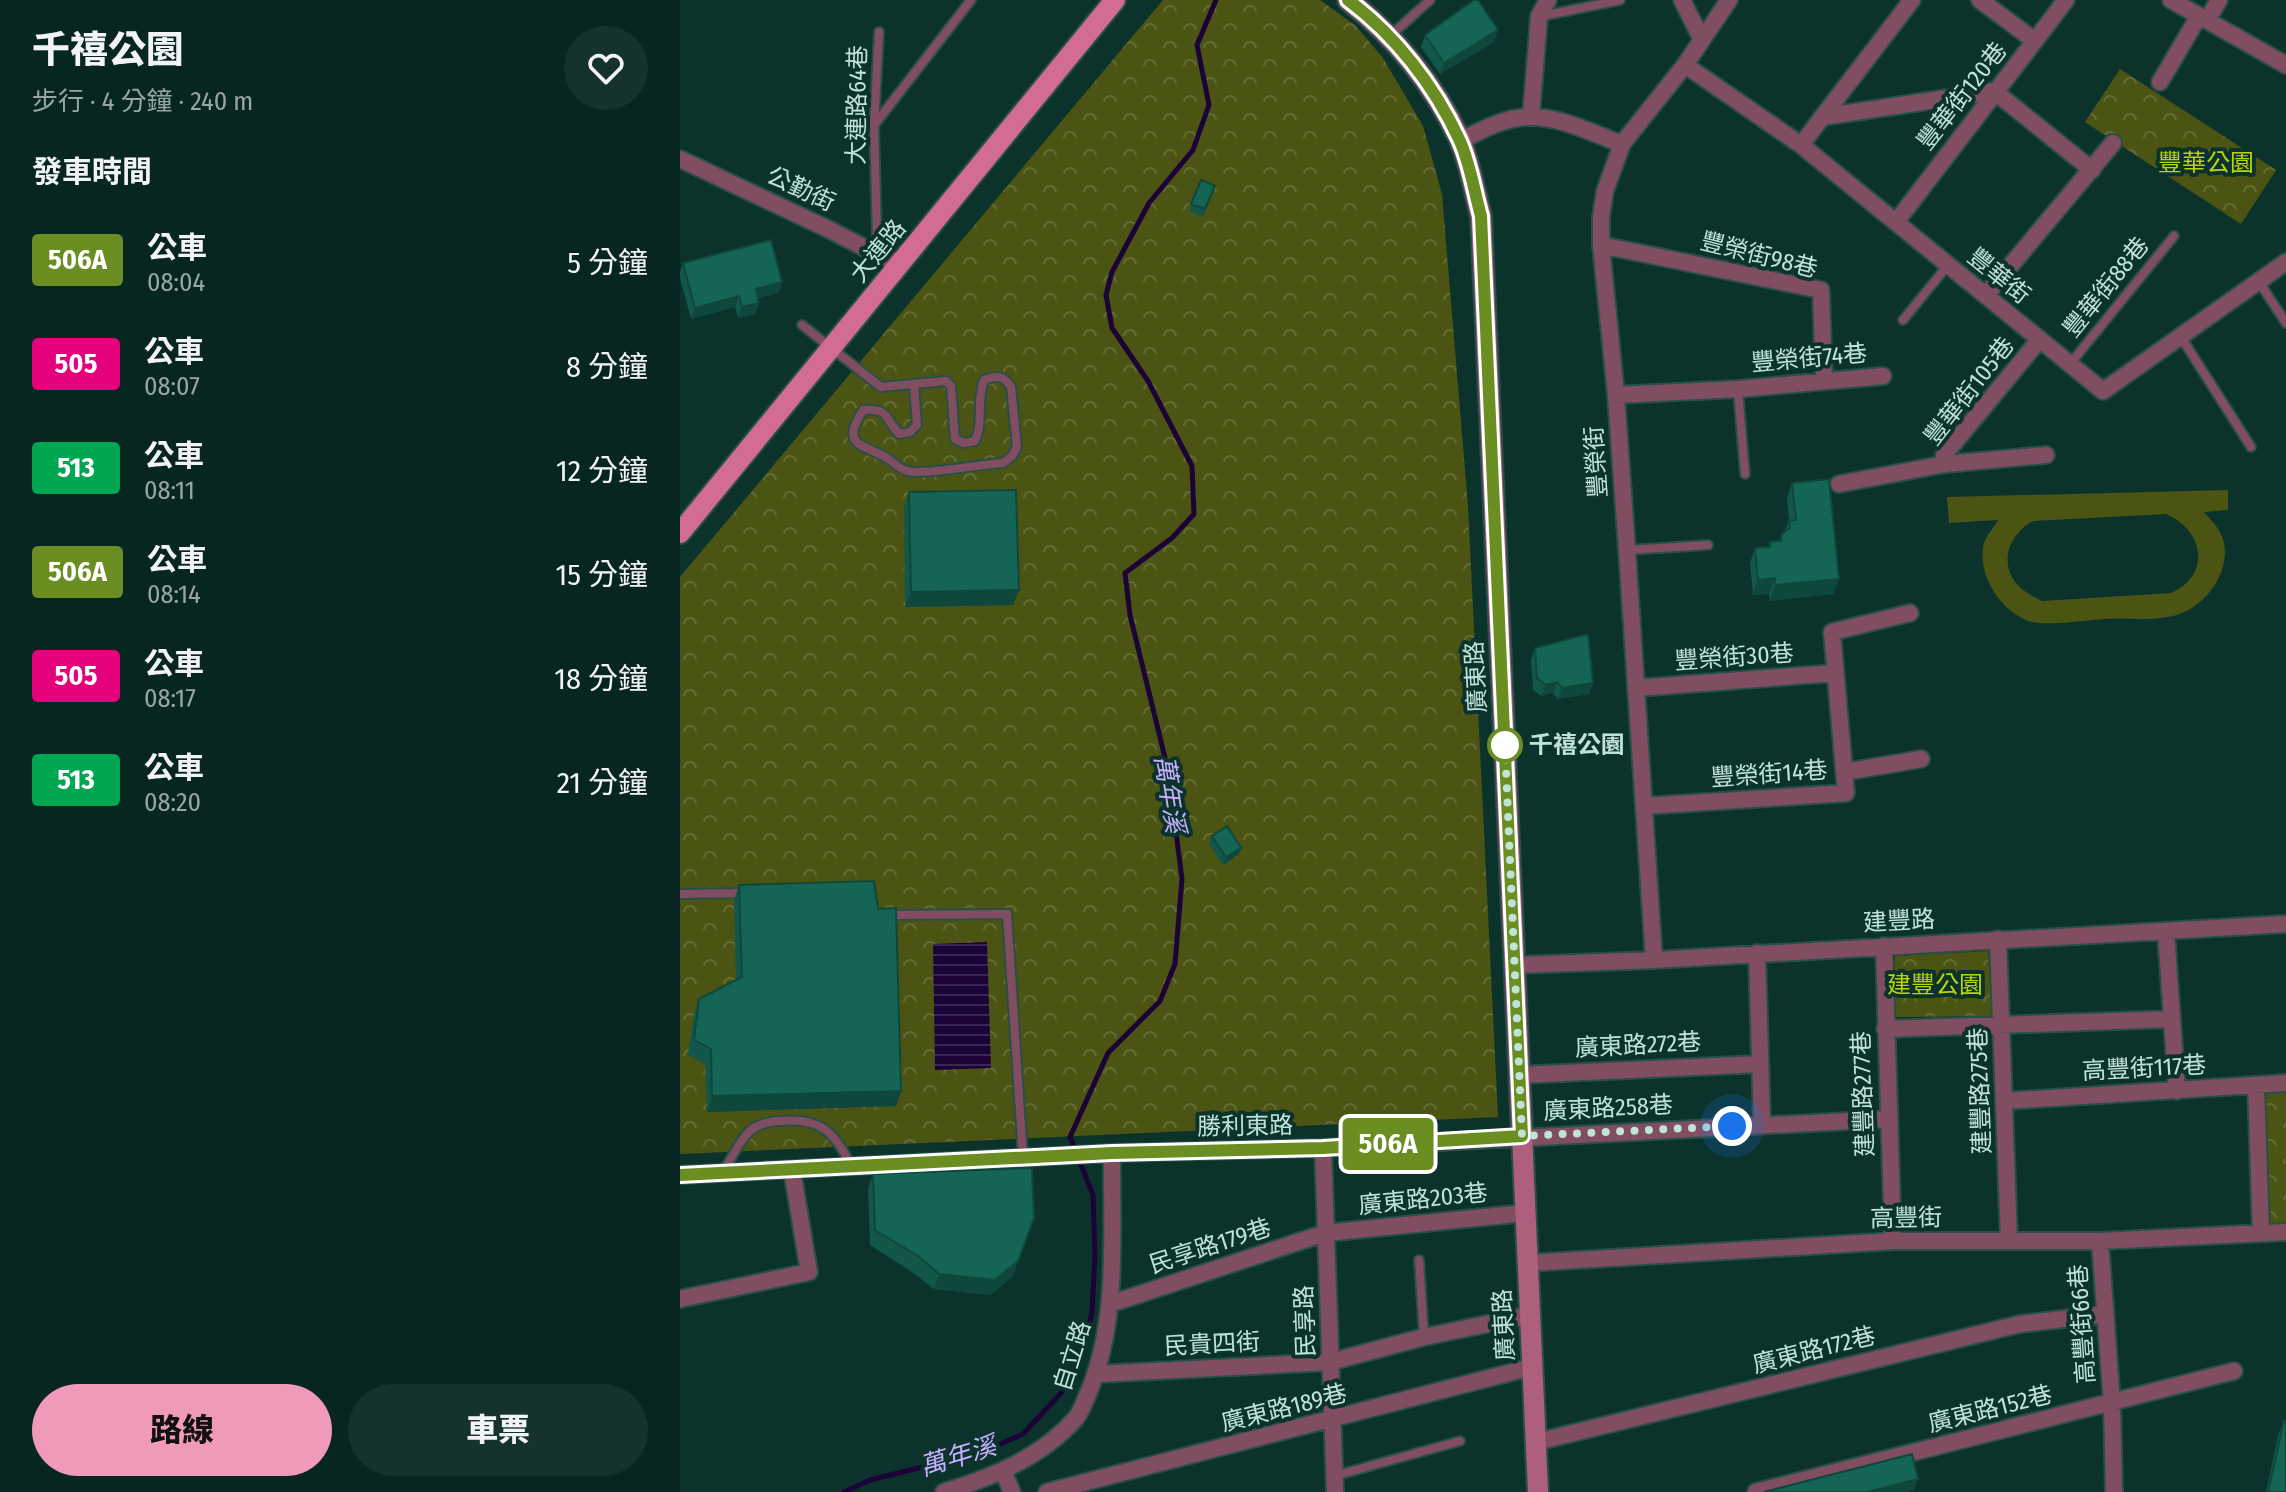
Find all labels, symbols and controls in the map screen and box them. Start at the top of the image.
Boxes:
button: heart [564,26,648,110]
text: 千禧公園 [32,27,184,73]
street label: 豐華街120巷 [1911,37,2013,155]
street label: 大連路64巷 [842,45,872,165]
text: 步行 · 4 分鐘 · 240 m [32,86,253,117]
park label: 豐華公園 [2158,149,2254,177]
text: 發車時間 [32,154,152,190]
street label: 公勤街 [762,161,840,217]
street label: 大連路 [844,214,912,288]
street label: 豐榮街98巷 [1698,227,1820,283]
text: 公車 [147,230,207,266]
street label: 豐華街88巷 [2057,232,2155,342]
street label: 豐華街 [1962,242,2036,310]
text: 506A [48,243,107,276]
text: 5 分鐘 [567,245,648,281]
text: 08:04 [147,267,205,298]
street label: 豐華街105巷 [1918,332,2020,450]
text: 公車 [144,334,204,370]
street label: 豐榮街74巷 [1750,339,1868,377]
text: 505 [55,347,97,380]
text: 8 分鐘 [566,349,648,385]
text: 08:07 [144,371,200,402]
street label: 豐榮街 [1580,425,1612,499]
text: 公車 [144,438,204,474]
text: 513 [57,451,95,484]
text: 12 分鐘 [556,453,648,489]
text: 08:11 [144,475,195,506]
text: 公車 [147,542,207,578]
text: 506A [48,555,107,588]
text: 15 分鐘 [555,557,648,593]
text: 08:14 [147,579,201,610]
street label: 豐榮街30巷 [1674,639,1794,675]
street label: 廣東路 [1460,640,1492,714]
text: 公車 [144,646,204,682]
text: 505 [55,659,97,692]
text: 18 分鐘 [554,661,648,697]
text: 08:17 [144,683,196,714]
marker: 千禧公園 [1488,728,1522,762]
place label: 千禧公園 [1529,731,1625,759]
text: 公車 [144,750,204,786]
water label: 萬年溪 [1148,753,1192,839]
street label: 豐榮街14巷 [1710,756,1828,792]
text: 513 [57,763,95,796]
text: 21 分鐘 [557,765,648,801]
text: 08:20 [144,787,201,818]
street label: 建豐路 [1862,905,1936,937]
park label: 建豐公園 [1887,971,1983,999]
street label: 建豐路275巷 [1964,1027,1996,1155]
street label: 廣東路272巷 [1574,1028,1702,1062]
street label: 建豐路277巷 [1847,1031,1879,1157]
street label: 高豐街117巷 [2081,1051,2207,1085]
street label: 廣東路258巷 [1543,1091,1673,1125]
your location [1712,1106,1752,1146]
street label: 勝利東路 [1197,1111,1293,1141]
line badge: 506A [1332,1118,1444,1170]
text: 506A [1359,1127,1417,1160]
street label: 廣東路203巷 [1357,1178,1489,1220]
street label: 高豐街 [1870,1203,1942,1233]
street label: 民享路179巷 [1146,1213,1274,1279]
street label: 高豐街66巷 [2064,1263,2100,1385]
street label: 民享路 [1290,1285,1320,1357]
street label: 廣東路 [1488,1288,1520,1362]
street label: 自立路 [1048,1317,1096,1395]
street label: 廣東路172巷 [1750,1321,1878,1379]
street label: 民貴四街 [1163,1328,1261,1360]
street label: 廣東路189巷 [1218,1379,1350,1437]
street label: 廣東路152巷 [1925,1380,2055,1438]
button: 路線 [32,1384,332,1476]
button: 車票 [348,1384,648,1476]
water label: 萬年溪 [916,1429,1004,1483]

